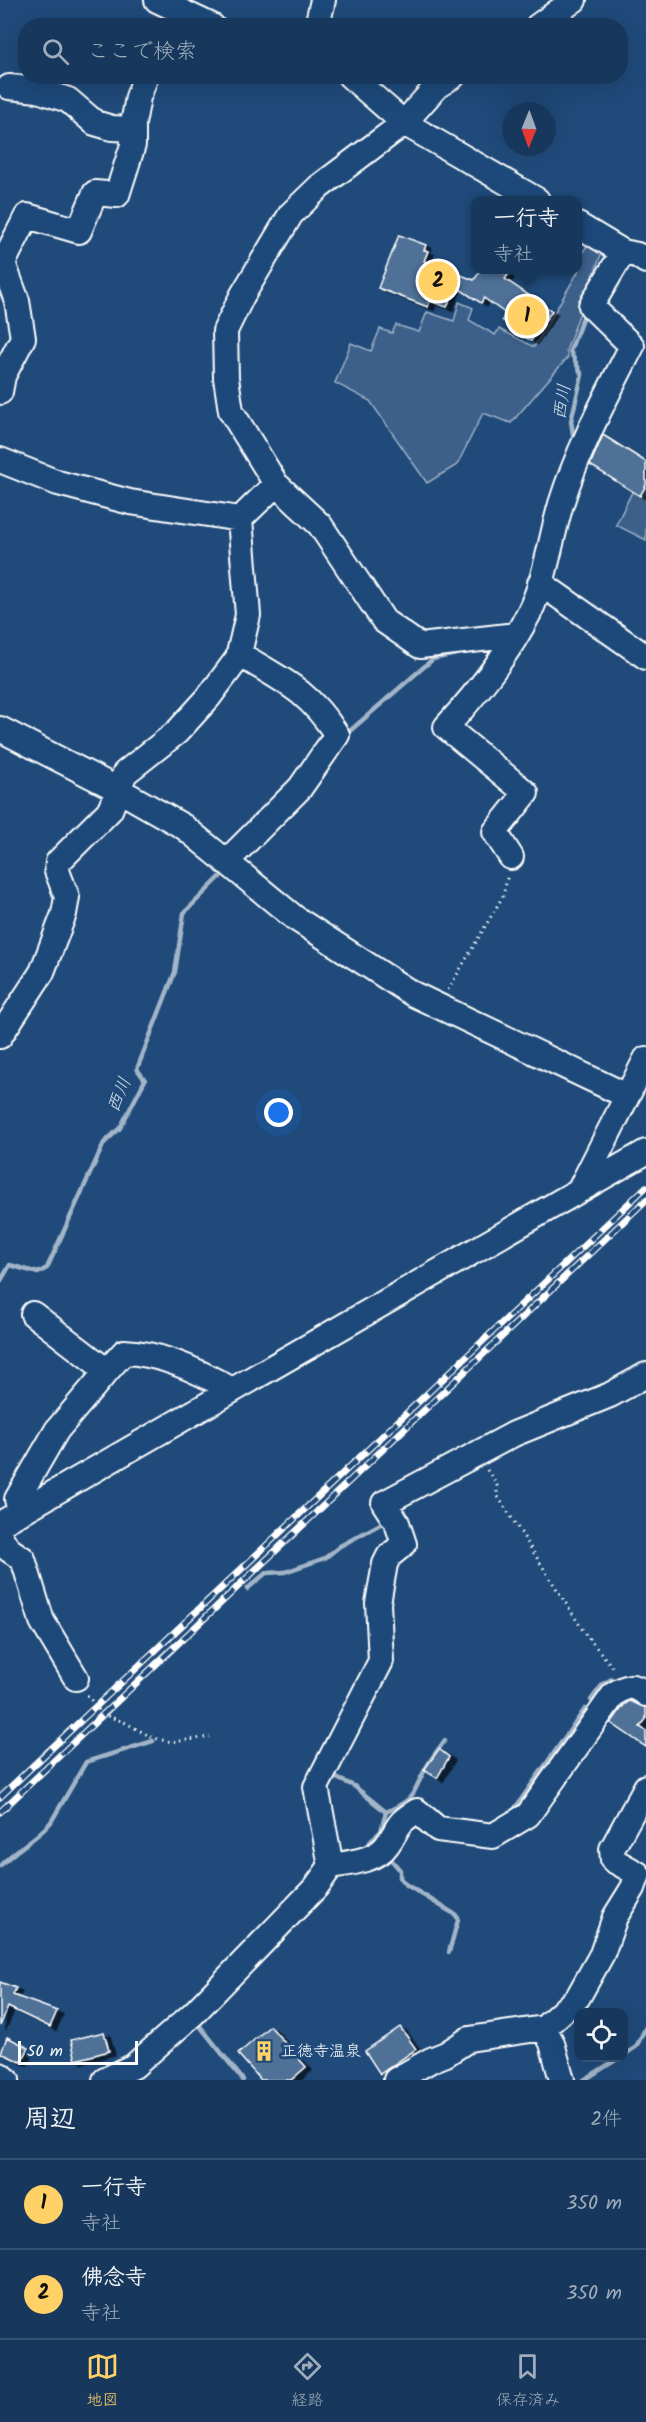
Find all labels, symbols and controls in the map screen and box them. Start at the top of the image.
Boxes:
search box [18,18,628,84]
icon: search [39,35,72,68]
text: ここで検索 [87,35,197,70]
north arrow [502,102,556,156]
popup [471,196,582,274]
text: 一行寺 [493,202,560,237]
text: 寺社 [493,239,533,271]
pin: 2 [418,258,458,304]
pin: 1 [508,294,546,338]
water label: 西川 [546,382,580,422]
water label: 西川 [100,1073,140,1117]
your location [264,1098,293,1127]
map controls [574,2008,628,2062]
button: locate [574,2008,628,2062]
scale bar [18,2038,138,2066]
text: 50 m [27,2039,63,2064]
building icon: 正徳寺温泉 [252,2039,276,2063]
place label: 正徳寺温泉 [281,2039,361,2064]
text: 周辺 [24,2099,76,2141]
text: 2件 [590,2104,622,2136]
text: 一行寺 [81,2171,147,2206]
text: 1 [40,2188,47,2220]
text: 350 m [566,2188,622,2220]
text: 寺社 [81,2208,121,2240]
text: 佛念寺 [81,2261,147,2296]
text: 2 [38,2278,49,2310]
text: 350 m [566,2278,622,2310]
text: 寺社 [81,2298,121,2330]
tab: 地図 [86,2350,119,2413]
tab: 経路 [291,2350,324,2413]
tab: 保存済み [496,2350,560,2413]

